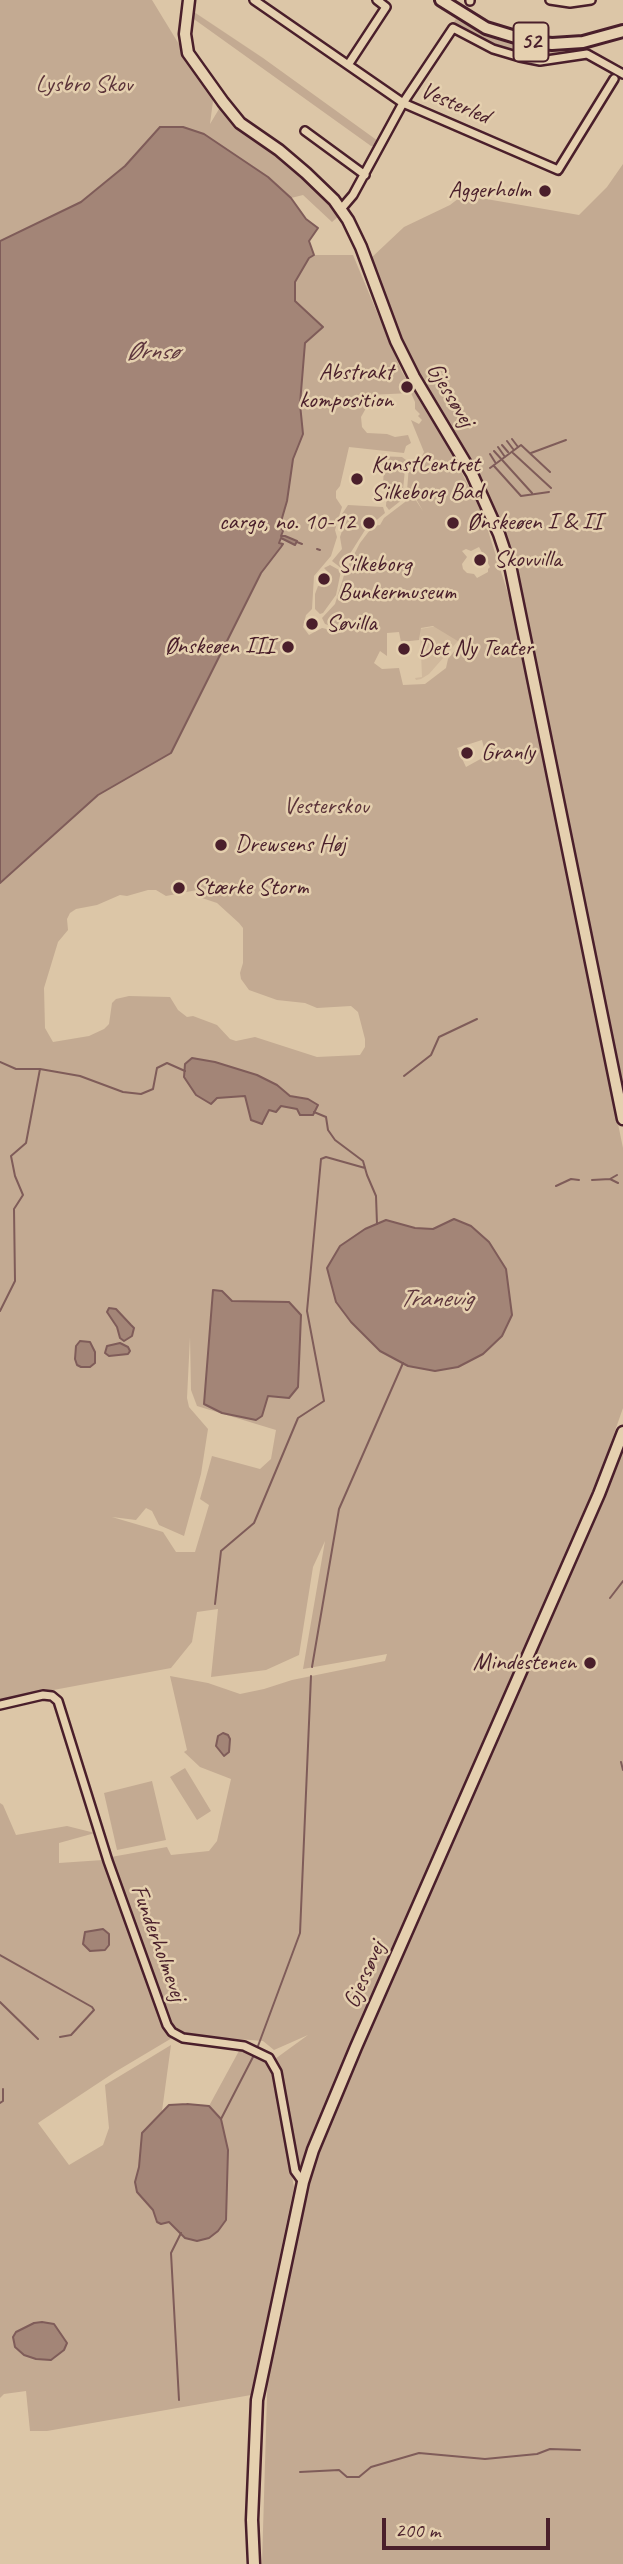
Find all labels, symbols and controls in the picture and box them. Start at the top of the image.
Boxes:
road number: 52 [514,22,548,61]
park label: Lysbro Skov [36,71,132,99]
street label: Vesterled [416,77,494,131]
place label: Aggerholm [448,177,531,205]
marker: Aggerholm [537,183,553,199]
water label: Ørnsø [126,336,178,368]
street label: Gjessøvej [420,358,480,432]
place label: Abstrakt komposition [299,359,393,415]
marker: Abstrakt komposition [399,379,415,395]
place label: KunstCentret Silkeborg Bad [371,451,483,507]
marker: KunstCentret Silkeborg Bad [349,471,365,487]
place label: cargo, no. 10-12 [219,509,355,537]
place label: Ønskeøen I & II [467,509,602,537]
marker: cargo, no. 10-12 [361,515,377,531]
marker: Ønskeøen I & II [445,515,461,531]
place label: Skovvilla [494,546,562,574]
place label: Silkeborg Bunkermuseum [338,551,456,607]
marker: Skovvilla [472,552,488,568]
marker: Silkeborg Bunkermuseum [316,571,332,587]
place label: Søvilla [326,610,377,638]
marker: Søvilla [304,616,320,632]
place label: Ønskeøen III [164,633,274,661]
place label: Det Ny Teater [418,635,533,663]
marker: Ønskeøen III [280,639,296,655]
marker: Det Ny Teater [396,641,412,657]
place label: Granly [481,739,535,767]
marker: Granly [459,745,475,761]
park label: Vesterskov [284,793,368,821]
place label: Drewsens Høj [235,831,346,859]
marker: Drewsens Høj [213,837,229,853]
place label: Stærke Storm [193,874,309,902]
marker: Stærke Storm [171,880,187,896]
water label: Tranevig [399,1283,473,1315]
place label: Mindestenen [473,1649,576,1677]
marker: Mindestenen [582,1655,598,1671]
street label: Funderholmevej [124,1881,192,2005]
street label: Gjessøvej [338,1937,392,2013]
scale bar [385,2504,553,2548]
text: 200 m [395,2517,440,2543]

